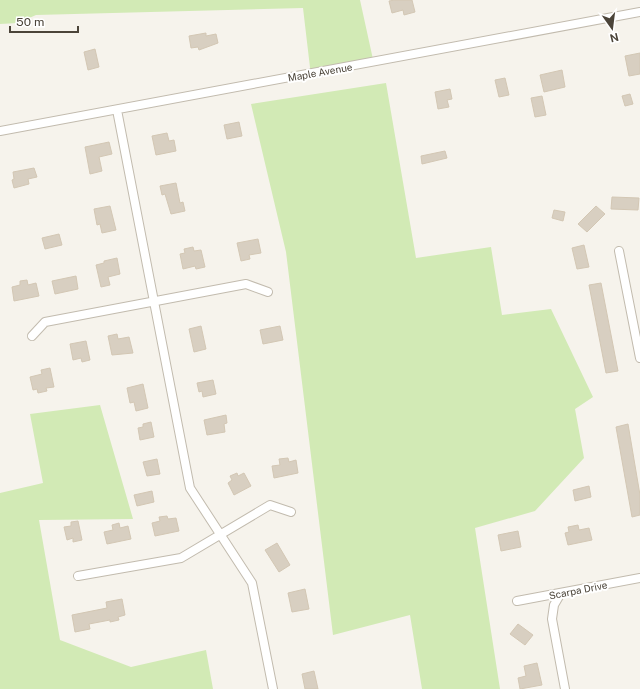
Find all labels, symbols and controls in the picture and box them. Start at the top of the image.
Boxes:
scale bar [10,8,78,34]
north arrow [592,8,632,48]
text: 50 m [16,15,44,29]
text: N [609,31,620,45]
street label: Maple Avenue [287,60,354,84]
street label: Scarpa Drive [548,578,609,602]

